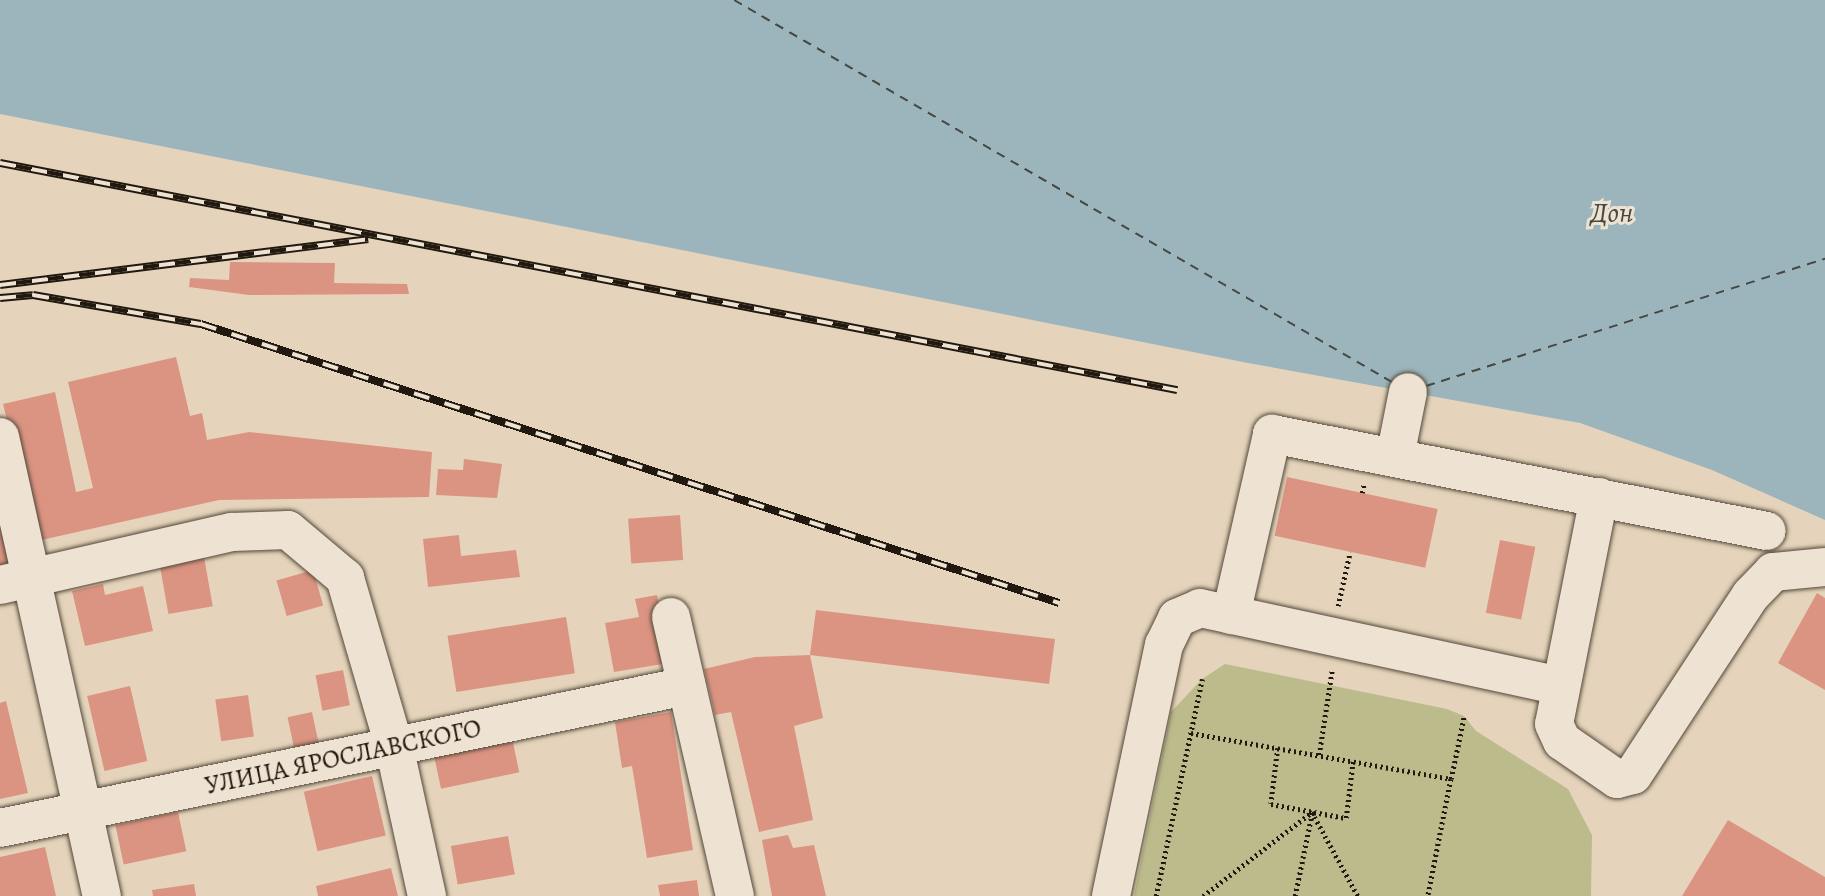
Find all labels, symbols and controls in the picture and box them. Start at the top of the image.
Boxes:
water label: Дон [1591,196,1633,230]
street label: УЛИЦА ЯРОСЛАВСКОГО [202,712,484,802]

